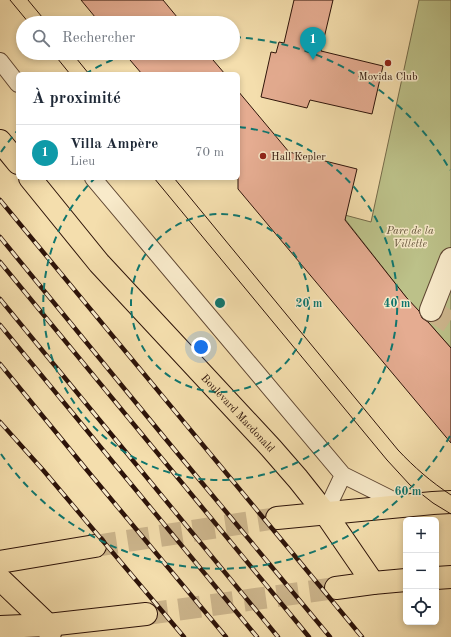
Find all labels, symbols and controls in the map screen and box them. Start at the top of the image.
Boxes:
search box [16,16,240,60]
icon: search [30,27,52,49]
pin: 1 [300,27,326,60]
text: Rechercher [62,31,135,46]
marker: Movida Club [383,58,393,68]
place label: Movida Club [358,72,418,83]
text: À proximité [32,90,121,107]
text: Villa Ampère [70,137,158,152]
text: 1 [41,146,49,159]
text: 70 m [195,146,224,159]
marker: Hall Kepler [258,151,268,161]
place label: Hall Kepler [271,152,326,163]
text: Lieu [70,155,95,168]
park label: Parc de la Villette [385,226,434,250]
centre of rings [213,296,227,310]
text: 20 m [296,298,323,310]
text: 40 m [384,298,411,310]
your location [191,337,211,357]
street label: Boulevard Macdonald [198,373,276,455]
text: 60 m [395,486,422,498]
map controls [403,517,439,625]
button: + [403,517,439,553]
button: − [403,553,439,589]
button: locate [403,589,439,625]

